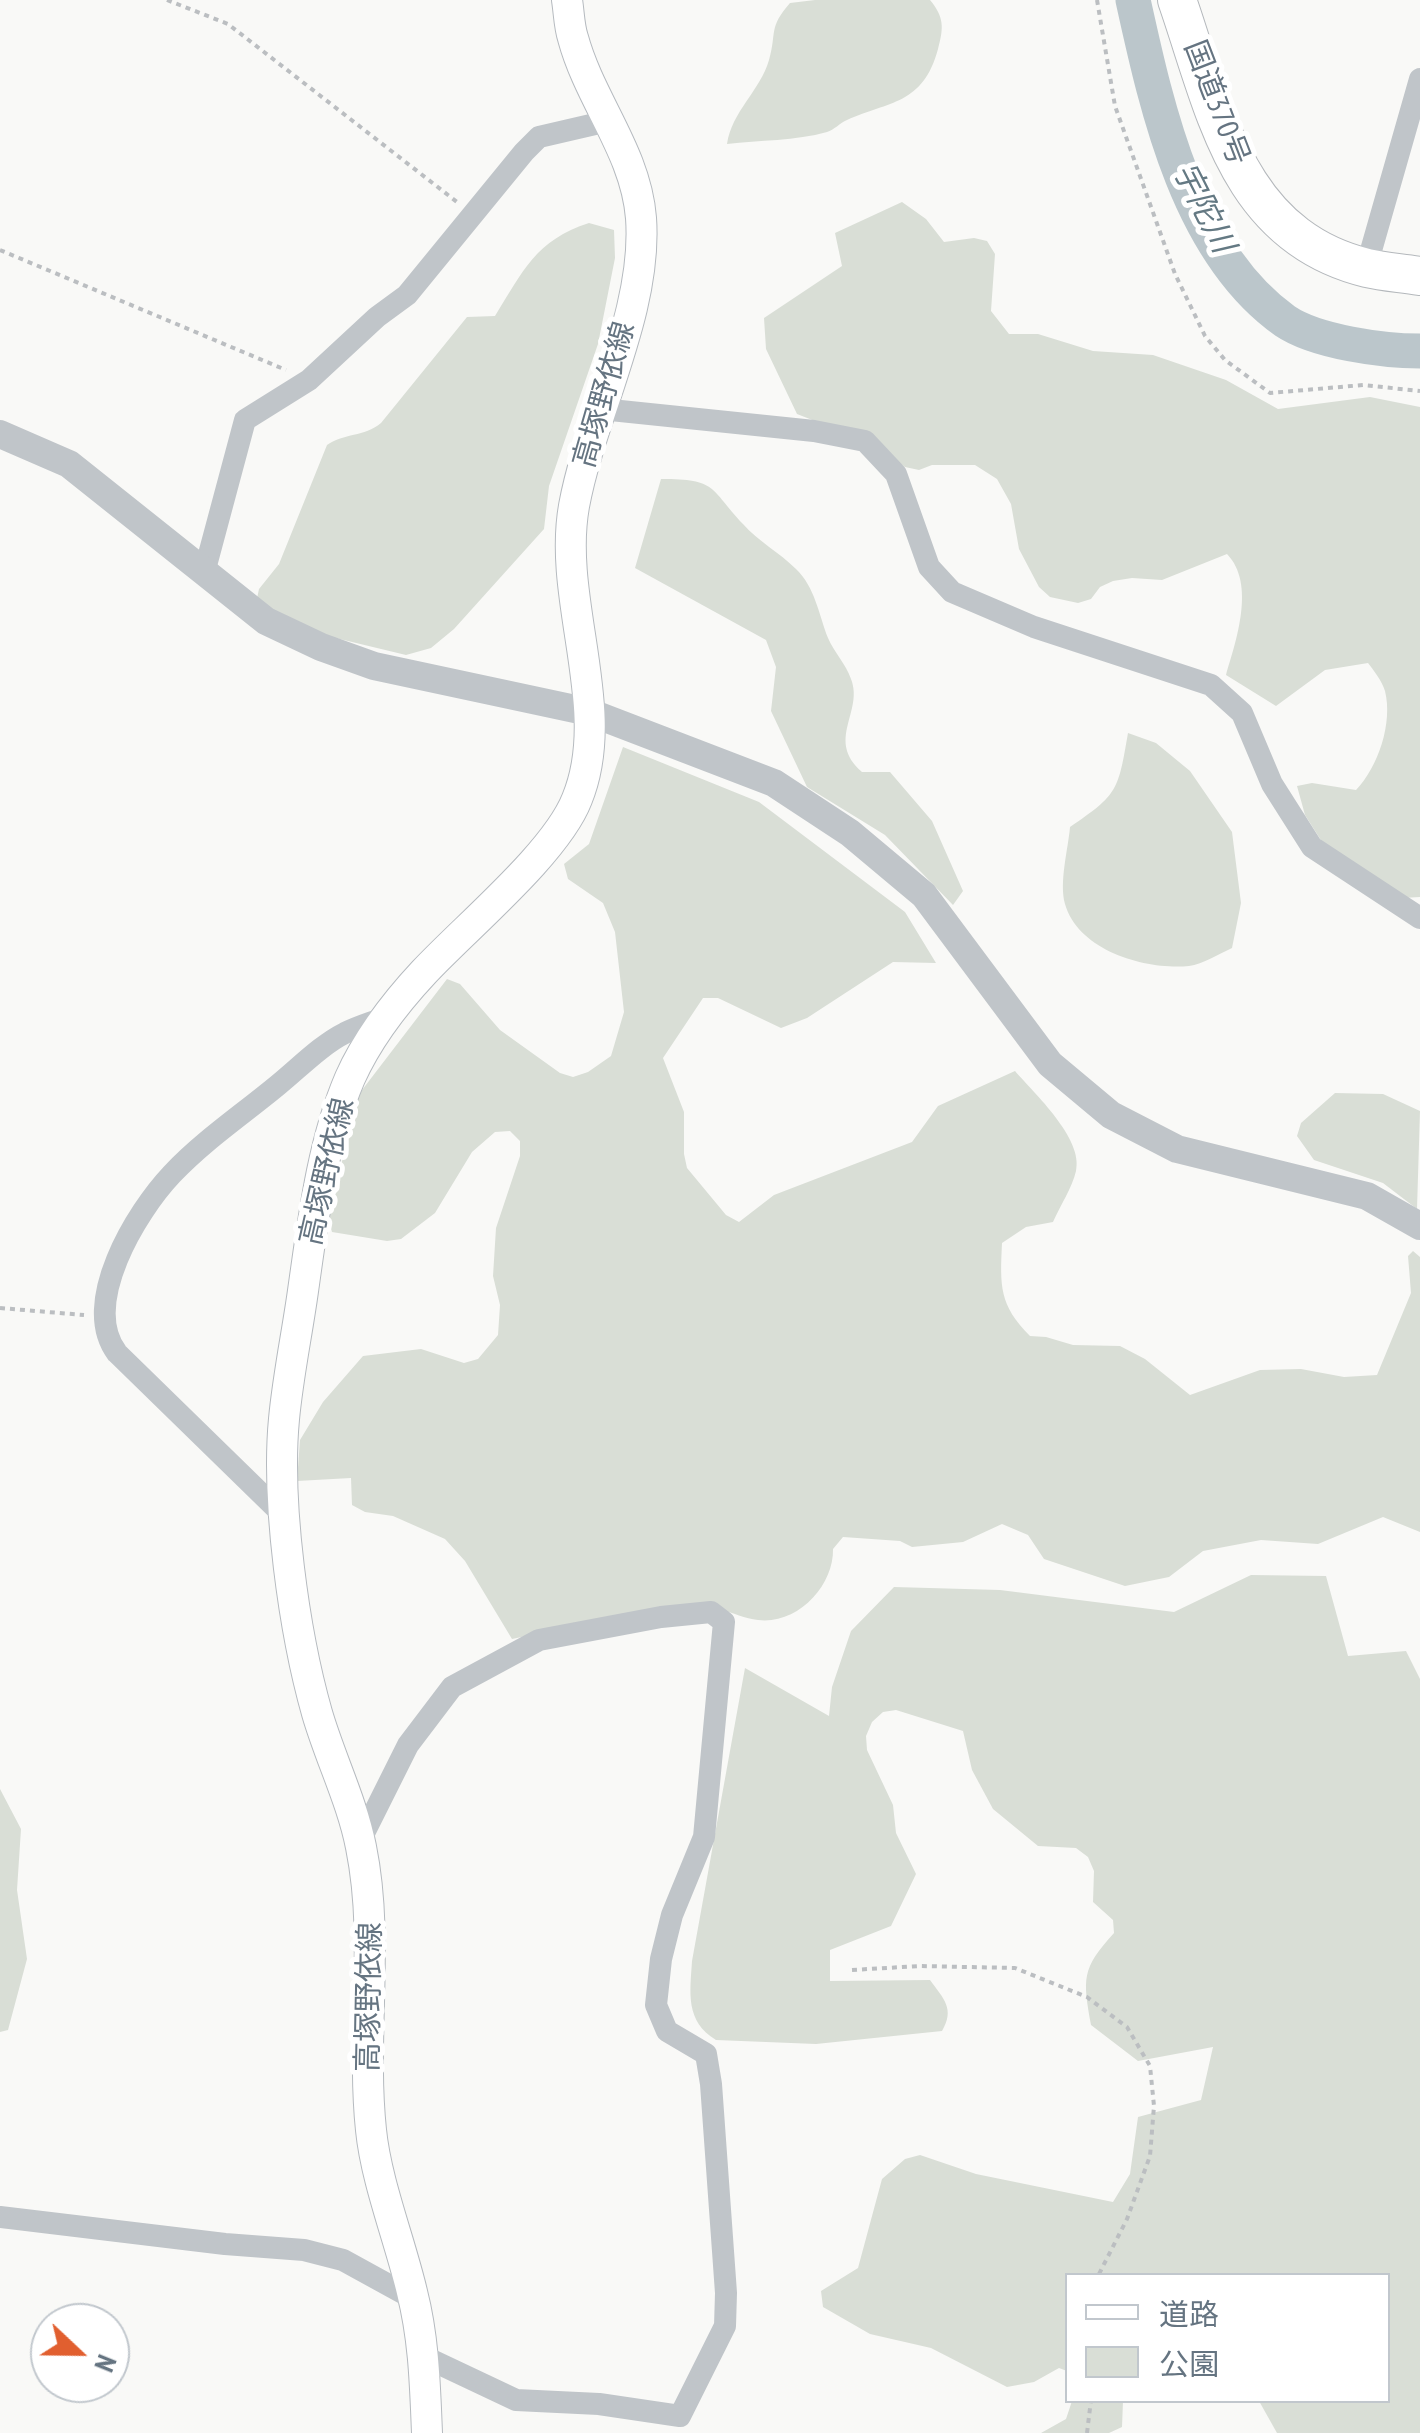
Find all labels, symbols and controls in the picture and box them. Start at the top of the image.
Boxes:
street label: 国道370号 [1176,36,1256,170]
water label: 宇陀川 [1164,157,1242,259]
street label: 高塚野依線 [567,318,643,472]
street label: 高塚野依線 [294,1095,362,1249]
street label: 高塚野依線 [351,1922,389,2072]
legend [1065,2273,1390,2403]
text: 道路 [1159,2294,1219,2333]
north arrow [30,2303,130,2403]
text: 公園 [1159,2344,1219,2383]
text: N [86,2350,126,2378]

